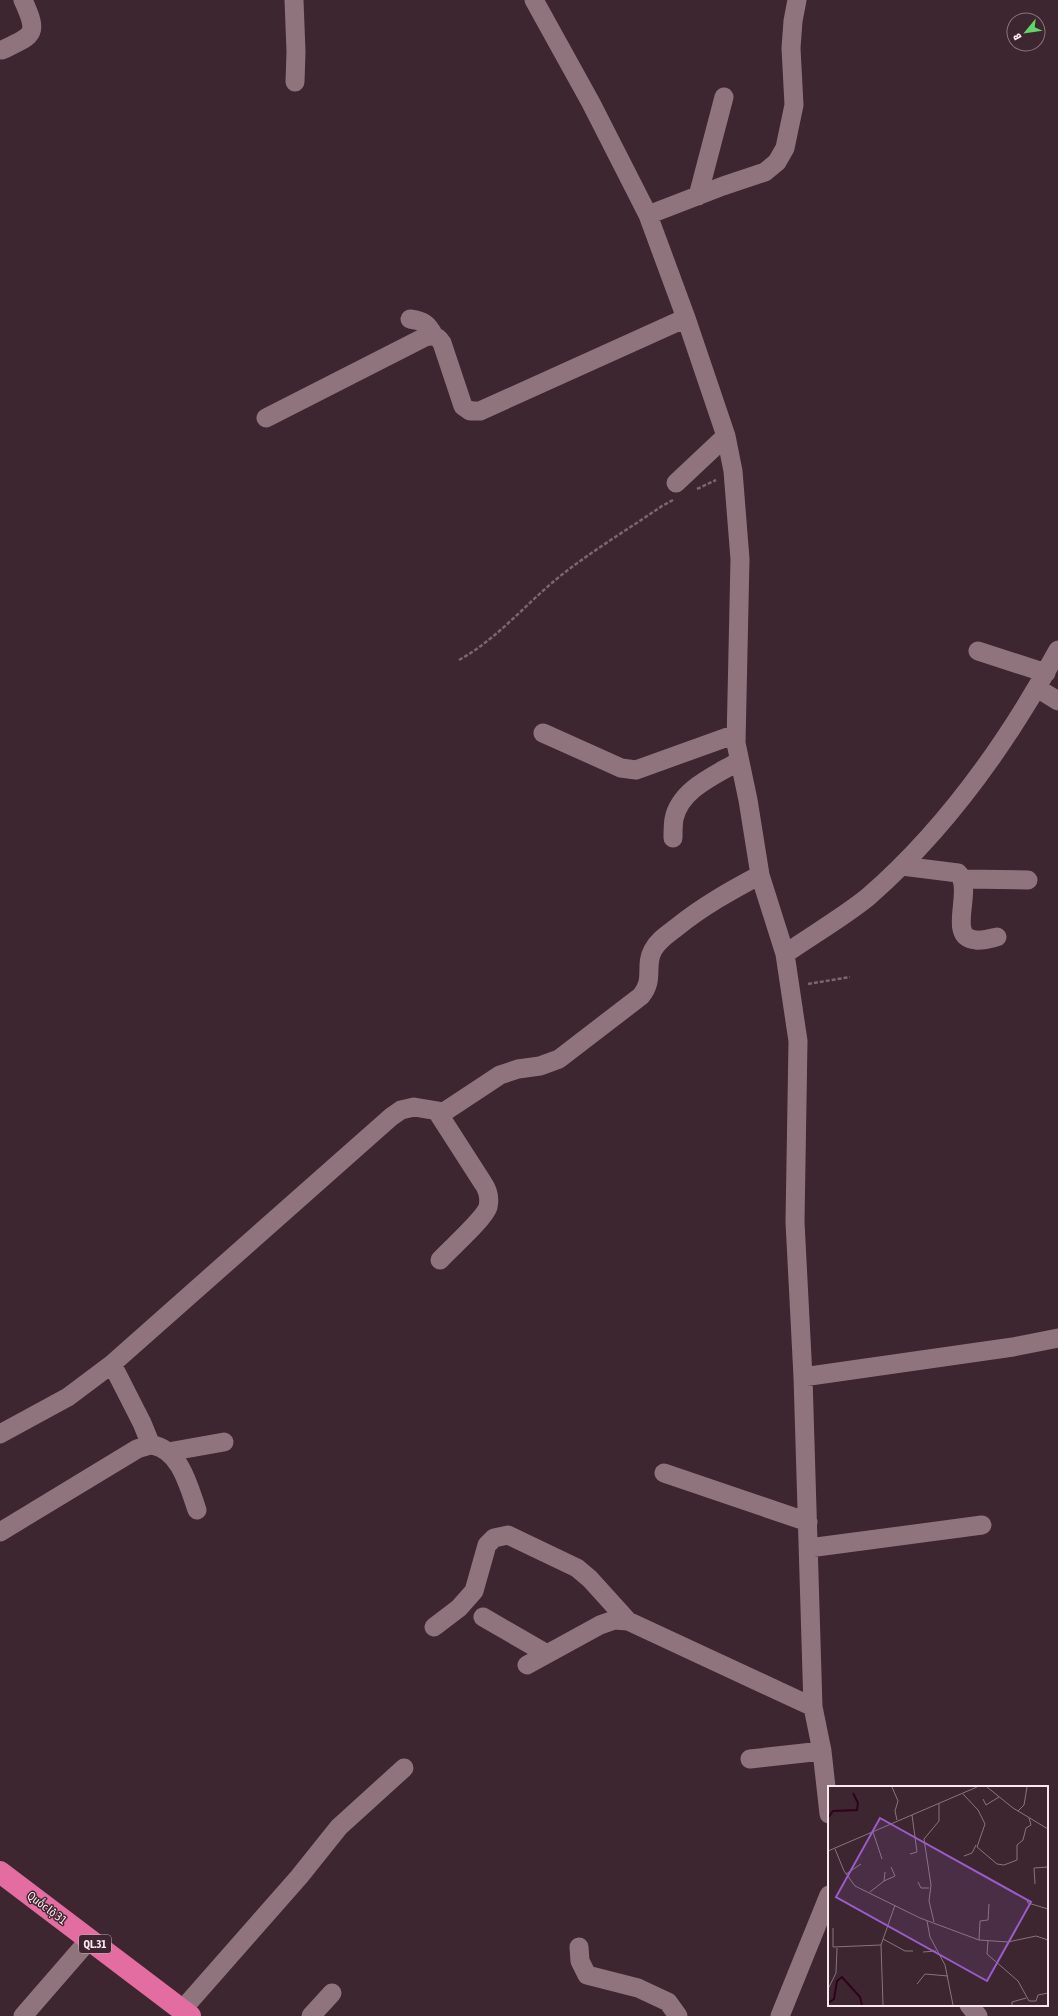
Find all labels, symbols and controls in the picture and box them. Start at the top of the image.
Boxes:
north arrow [1006,12,1046,52]
text: B [1010,31,1024,42]
inset map [828,1786,1048,2006]
street label: Quốc lộ 31 [24,1889,70,1928]
road number: QL.31 [79,1935,111,1953]

